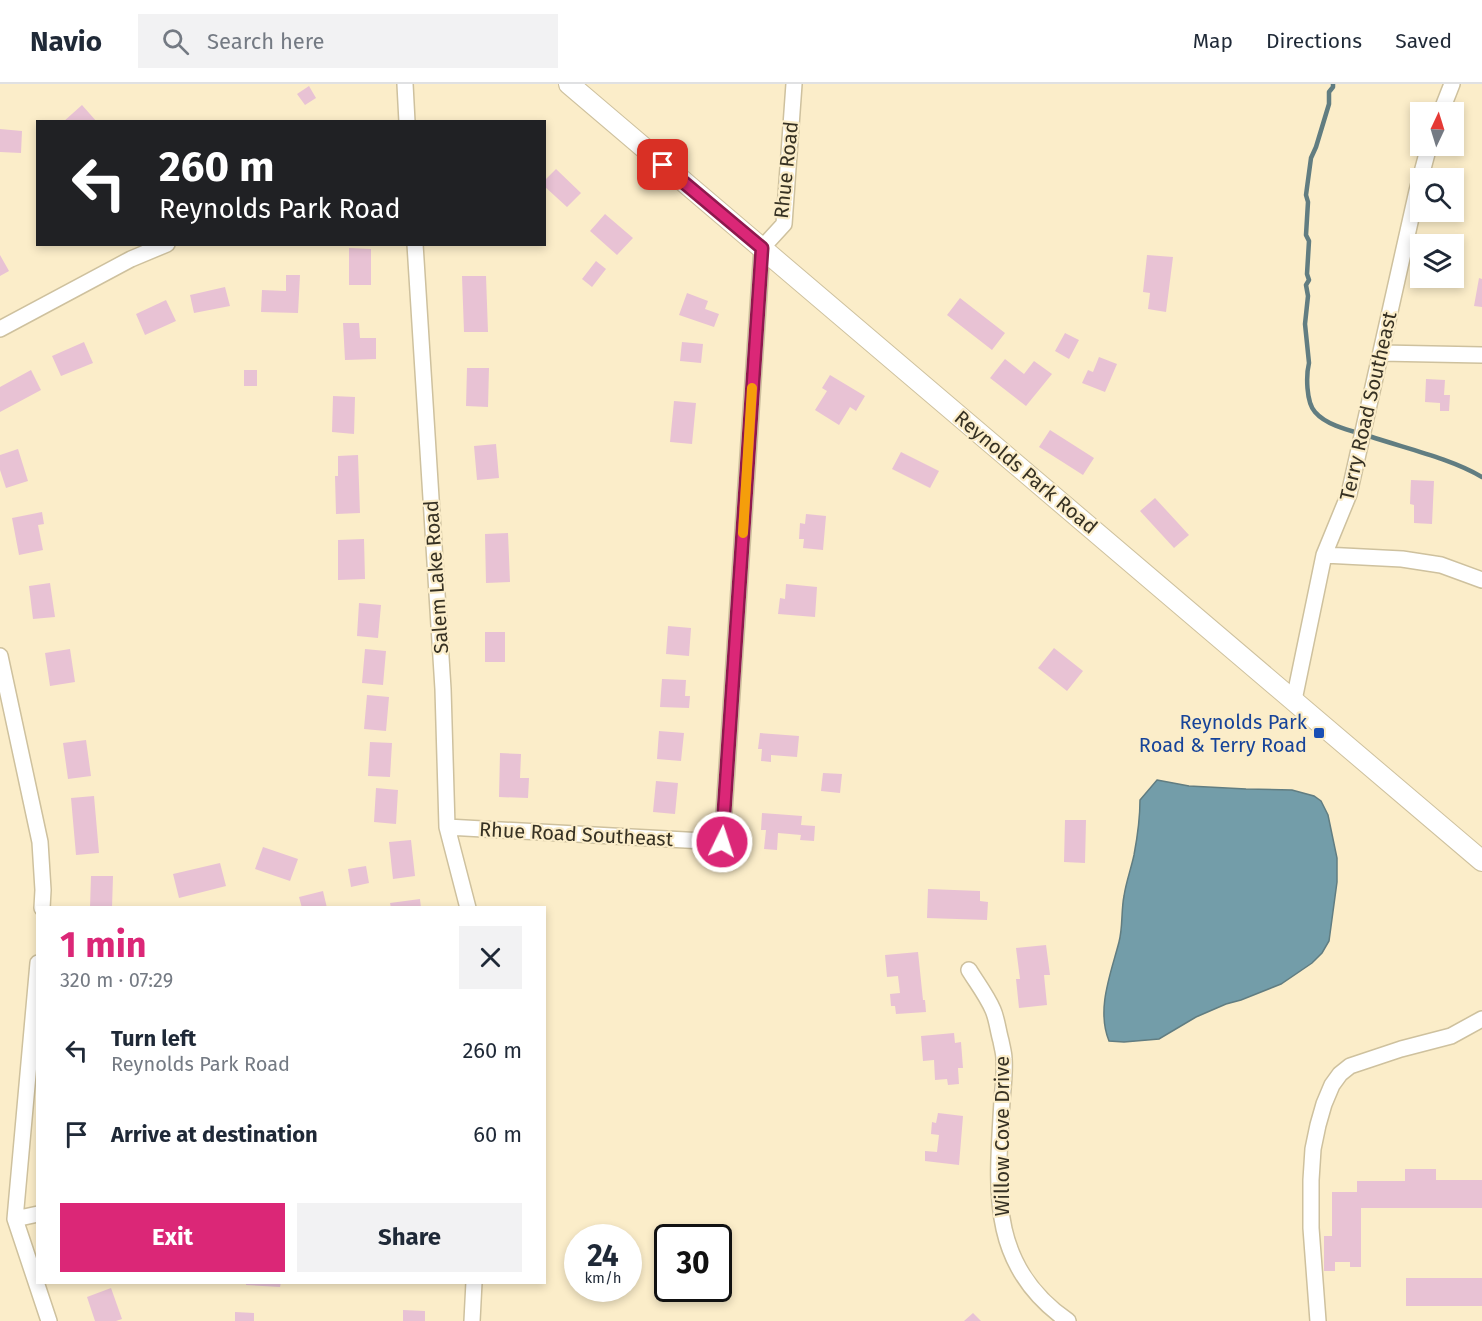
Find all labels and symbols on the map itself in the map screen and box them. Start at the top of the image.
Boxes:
north arrow [1410,102,1464,156]
street label: Rhue Road [769,120,803,220]
pin [637,139,688,190]
street label: Terry Road Southeast [1335,308,1402,503]
street label: Reynolds Park Road [950,405,1102,539]
street label: Salem Lake Road [419,499,453,655]
place label: Reynolds Park Road & Terry Road [1139,710,1308,757]
marker: Reynolds Park Road & Terry Road [1312,726,1326,740]
position arrow [690,810,754,874]
street label: Rhue Road Southeast [478,817,674,851]
street label: Willow Cove Drive [990,1056,1014,1216]
speed limit sign: 30 [654,1224,732,1302]

